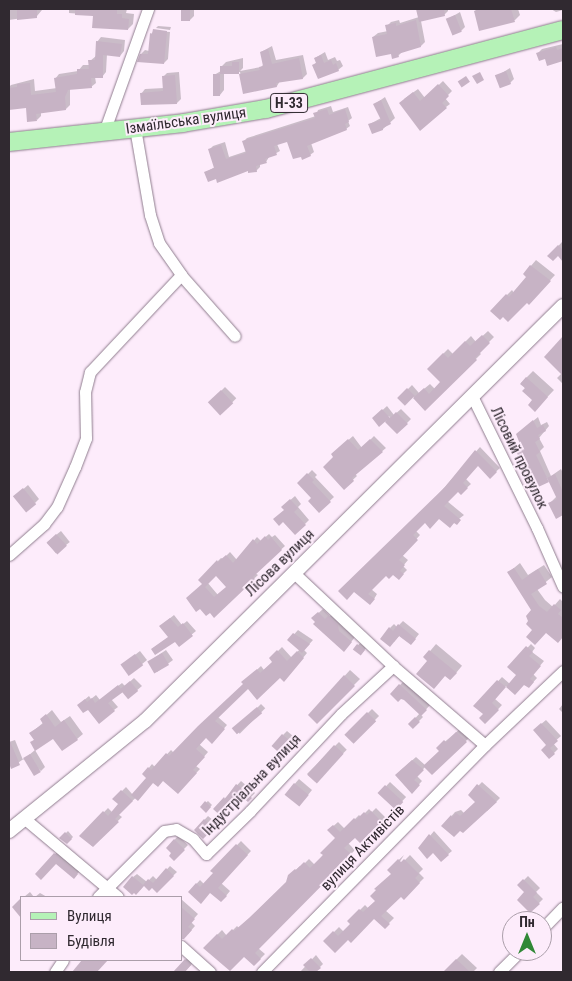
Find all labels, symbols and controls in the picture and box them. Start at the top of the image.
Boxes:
road number: Н-33 [269,92,309,115]
street label: Ізмаїльська вулиця [125,104,247,138]
street label: Лісовий провулок [486,404,552,512]
street label: Лісова вулиця [242,526,318,600]
street label: Індустріальна вулиця [199,731,305,839]
street label: вулиця Активістів [317,801,409,895]
legend [20,896,182,961]
text: Вулиця [67,907,112,925]
north arrow [502,911,552,961]
text: Пн [519,914,535,930]
text: Будівля [67,932,115,950]

